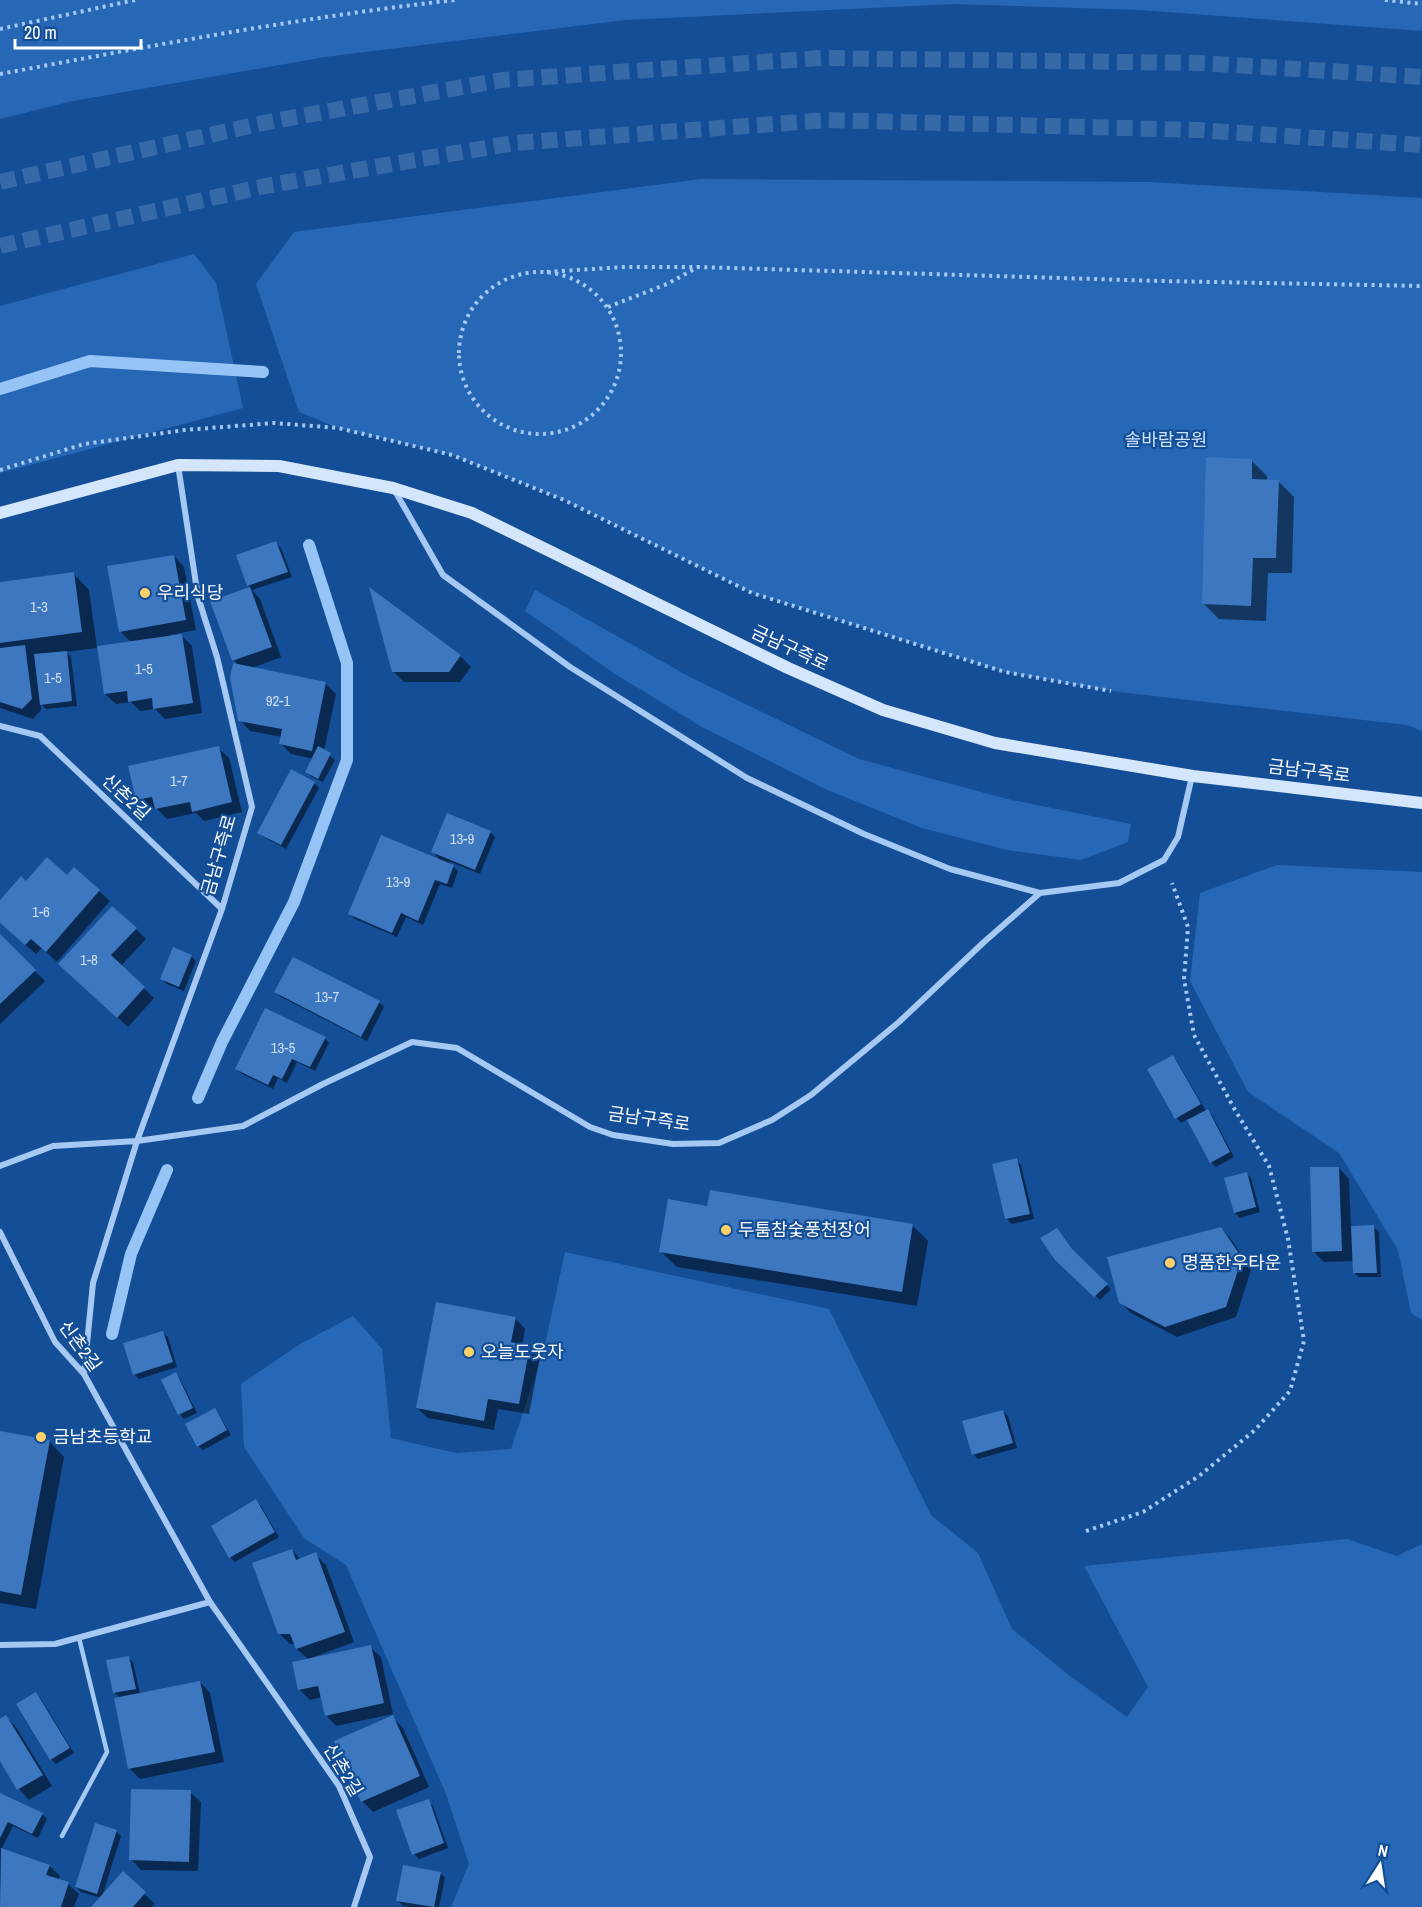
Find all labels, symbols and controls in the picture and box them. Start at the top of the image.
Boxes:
scale bar [15,12,141,50]
text: 20 m [24,20,57,45]
park label: 솔바람공원 [1125,427,1207,452]
place label: 우리식당 [157,580,223,605]
marker: 우리식당 [138,586,152,600]
house number: 1-3 [30,596,48,617]
street label: 금남구즉로 [747,619,833,676]
house number: 1-5 [135,658,153,679]
house number: 1-5 [44,667,62,688]
house number: 92-1 [266,690,290,711]
street label: 금남구즉로 [1266,753,1352,788]
street label: 신촌2길 [97,768,156,826]
house number: 1-7 [170,770,188,791]
street label: 금남구즉로 [195,812,242,898]
house number: 13-9 [450,828,474,849]
house number: 13-9 [386,871,410,892]
house number: 1-6 [32,901,50,922]
house number: 1-8 [80,949,98,970]
house number: 13-7 [315,986,339,1007]
house number: 13-5 [271,1037,295,1058]
street label: 금남구즉로 [606,1100,692,1137]
place label: 두툼참숯풍천장어 [738,1217,870,1242]
marker: 두툼참숯풍천장어 [719,1223,733,1237]
place label: 명품한우타운 [1182,1250,1281,1275]
marker: 명품한우타운 [1163,1256,1177,1270]
street label: 신촌2길 [53,1315,108,1376]
place label: 오늘도웃자 [481,1339,564,1364]
marker: 오늘도웃자 [462,1345,476,1359]
place label: 금남초등학교 [53,1424,152,1449]
marker: 금남초등학교 [34,1430,48,1444]
street label: 신촌2길 [318,1738,369,1801]
north arrow [1350,1835,1410,1895]
text: N [1376,1839,1390,1862]

